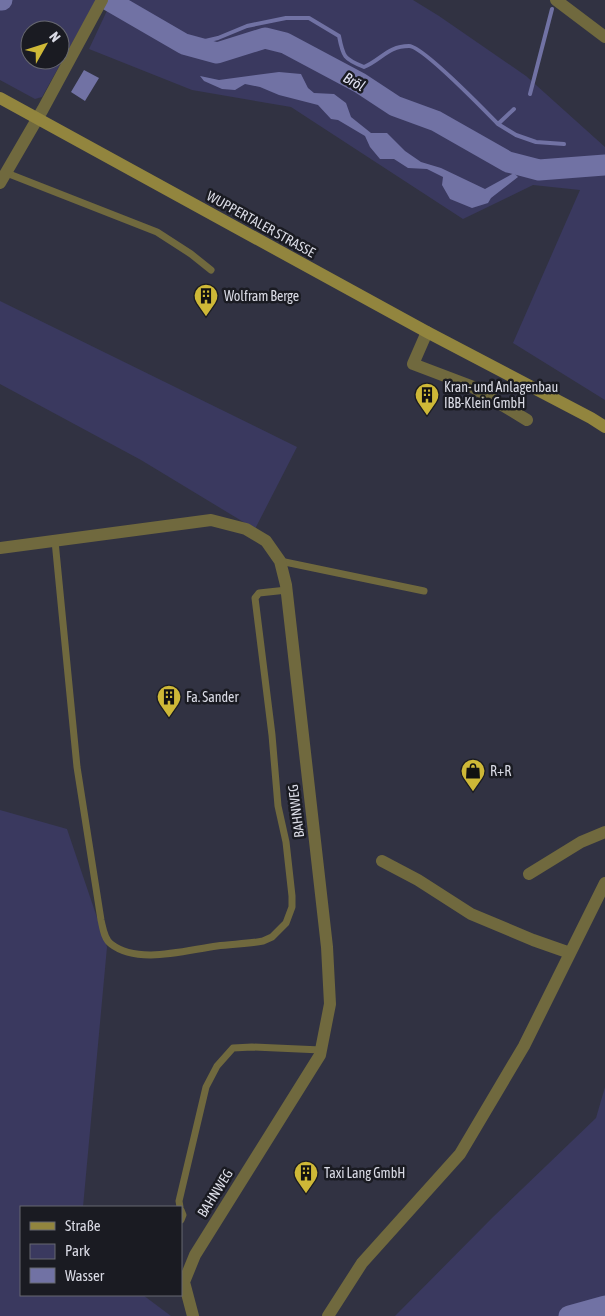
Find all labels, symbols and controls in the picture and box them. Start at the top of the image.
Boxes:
north arrow [20,20,70,70]
text: N [46,29,64,45]
water label: Bröl [340,69,368,94]
street label: WUPPERTALER STRASSE [204,188,318,260]
building icon: Wolfram Berge [193,283,219,317]
place label: Wolfram Berge [224,288,299,304]
place label: Kran- und Anlagenbau IBB-Klein GmbH [444,379,558,411]
building icon: Kran- und Anlagenbau IBB-Klein GmbH [414,382,440,416]
building icon: Fa. Sander [156,684,182,718]
place label: Fa. Sander [186,689,239,705]
shop icon: R+R [460,758,486,792]
place label: R+R [490,763,511,779]
street label: BAHNWEG [285,784,307,838]
building icon: Taxi Lang GmbH [293,1160,319,1194]
place label: Taxi Lang GmbH [324,1165,405,1181]
street label: BAHNWEG [194,1166,236,1220]
legend [20,1206,182,1296]
text: Straße [65,1217,101,1234]
text: Park [65,1242,90,1259]
text: Wasser [65,1267,105,1284]

